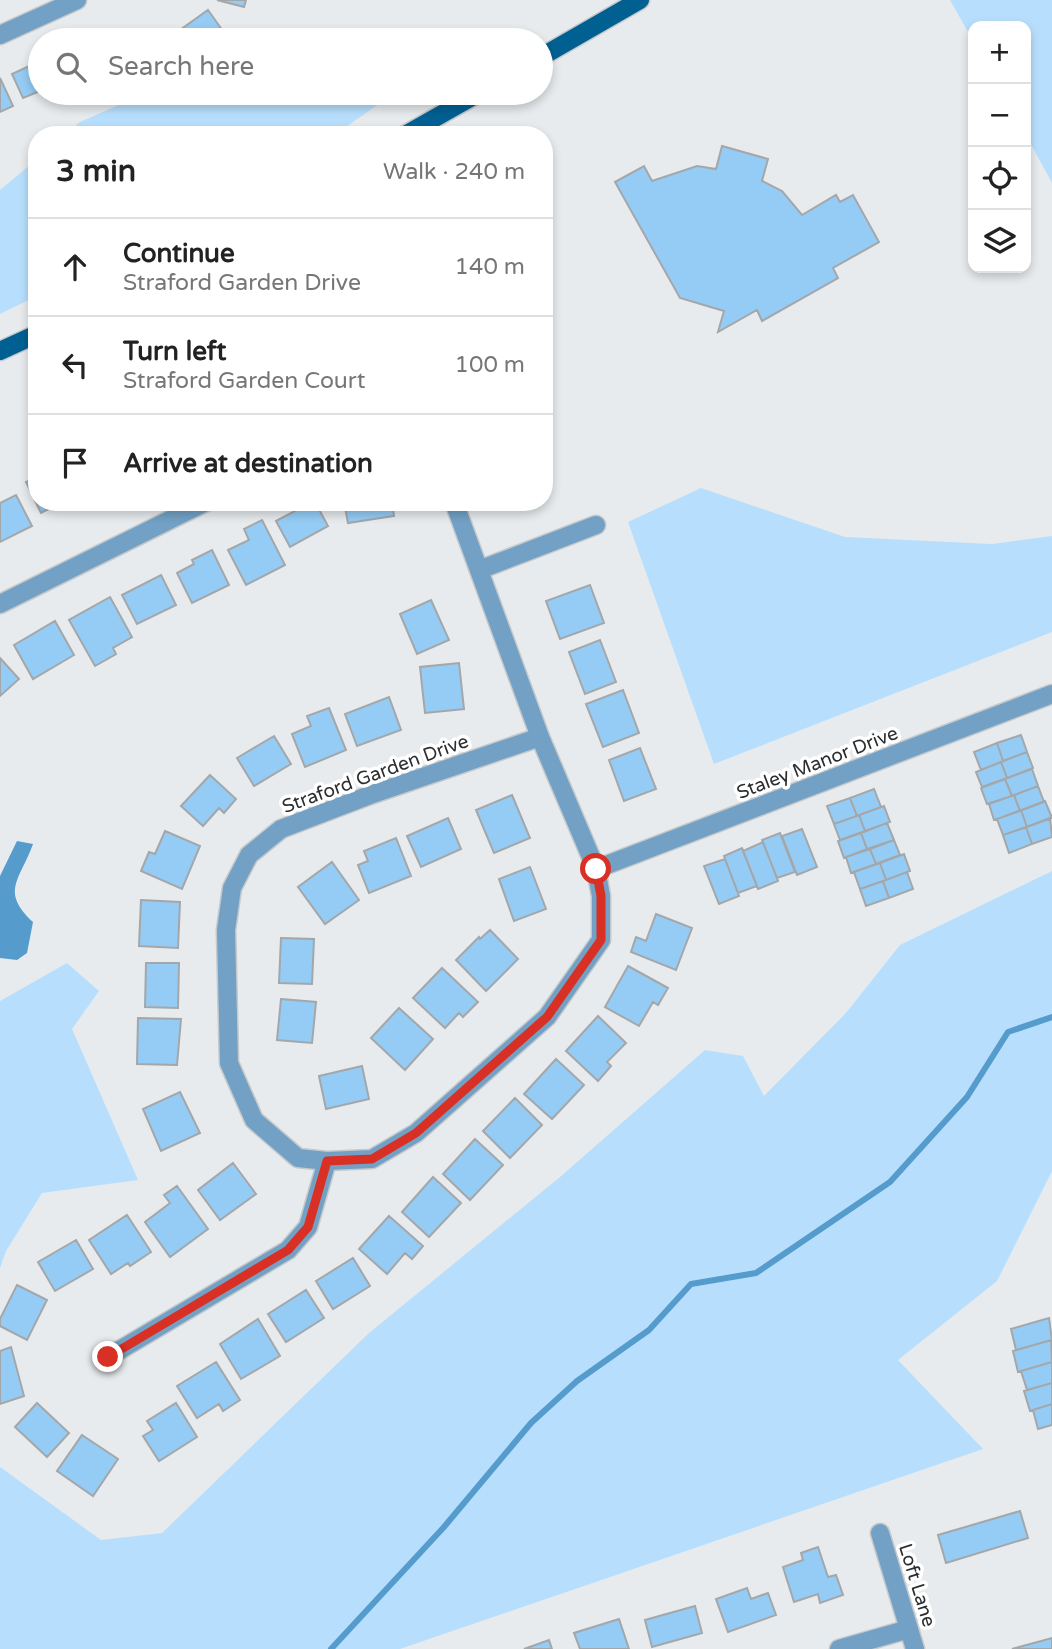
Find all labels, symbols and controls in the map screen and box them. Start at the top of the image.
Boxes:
map controls [968,21,1031,273]
button: + [968,21,1031,84]
search box [28,28,553,105]
icon: search [52,48,90,86]
text: Search here [108,51,254,82]
button: − [968,84,1031,147]
button: locate [968,147,1031,210]
text: 3 min [56,153,136,190]
text: Walk · 240 m [383,158,525,186]
button: layers [968,210,1031,273]
text: Continue [123,238,235,269]
icon: ahead [56,248,94,286]
text: 140 m [455,253,525,281]
text: Straford Garden Drive [123,269,361,297]
text: Turn left [123,336,226,367]
icon: left [56,346,94,384]
text: 100 m [455,351,525,379]
text: Straford Garden Court [123,367,365,395]
icon: arrive [56,444,94,482]
text: Arrive at destination [123,448,373,479]
street label: Staley Manor Drive [734,722,901,804]
street label: Straford Garden Drive [279,730,471,818]
route start [580,853,611,884]
route end [92,1341,123,1372]
street label: Loft Lane [894,1541,940,1629]

